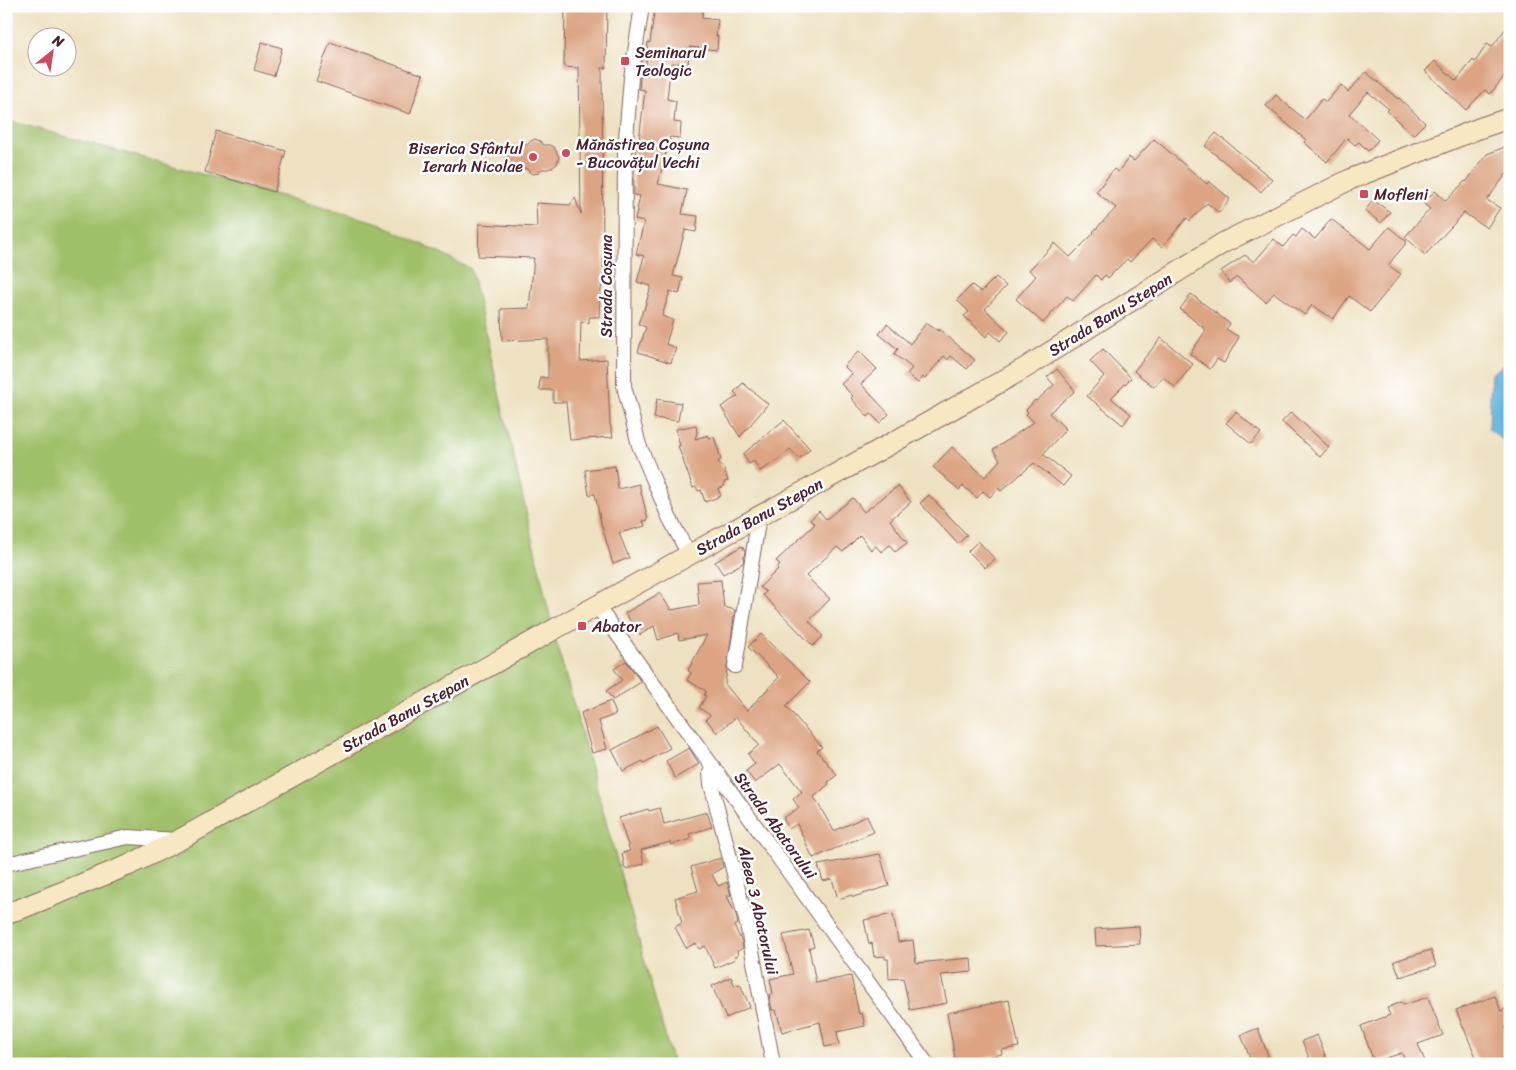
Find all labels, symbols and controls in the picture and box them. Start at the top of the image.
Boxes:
text: N [47,27,69,55]
north arrow [28,28,78,78]
place label: Seminarul Teologic [635,38,707,85]
marker: Seminarul Teologic [619,55,631,67]
place label: Mănăstirea Coșuna - Bucovățul Vechi [576,130,710,177]
place label: Biserica Sfântul Ierarh Nicolae [408,134,523,181]
marker: Mănăstirea Coșuna - Bucovățul Vechi [560,147,572,159]
marker: Biserica Sfântul Ierarh Nicolae [527,151,539,163]
place label: Mofleni [1374,180,1429,209]
marker: Mofleni [1358,188,1370,200]
street label: Strada Coșuna [592,234,621,337]
street label: Strada Banu Stepan [1042,264,1179,364]
street label: Strada Banu Stepan [690,469,829,564]
place label: Abator [591,612,642,641]
marker: Abator [576,620,588,632]
street label: Strada Banu Stepan [336,666,475,761]
street label: Strada Abatorului [726,765,825,886]
street label: Aleea 3 Abatorului [729,842,788,978]

